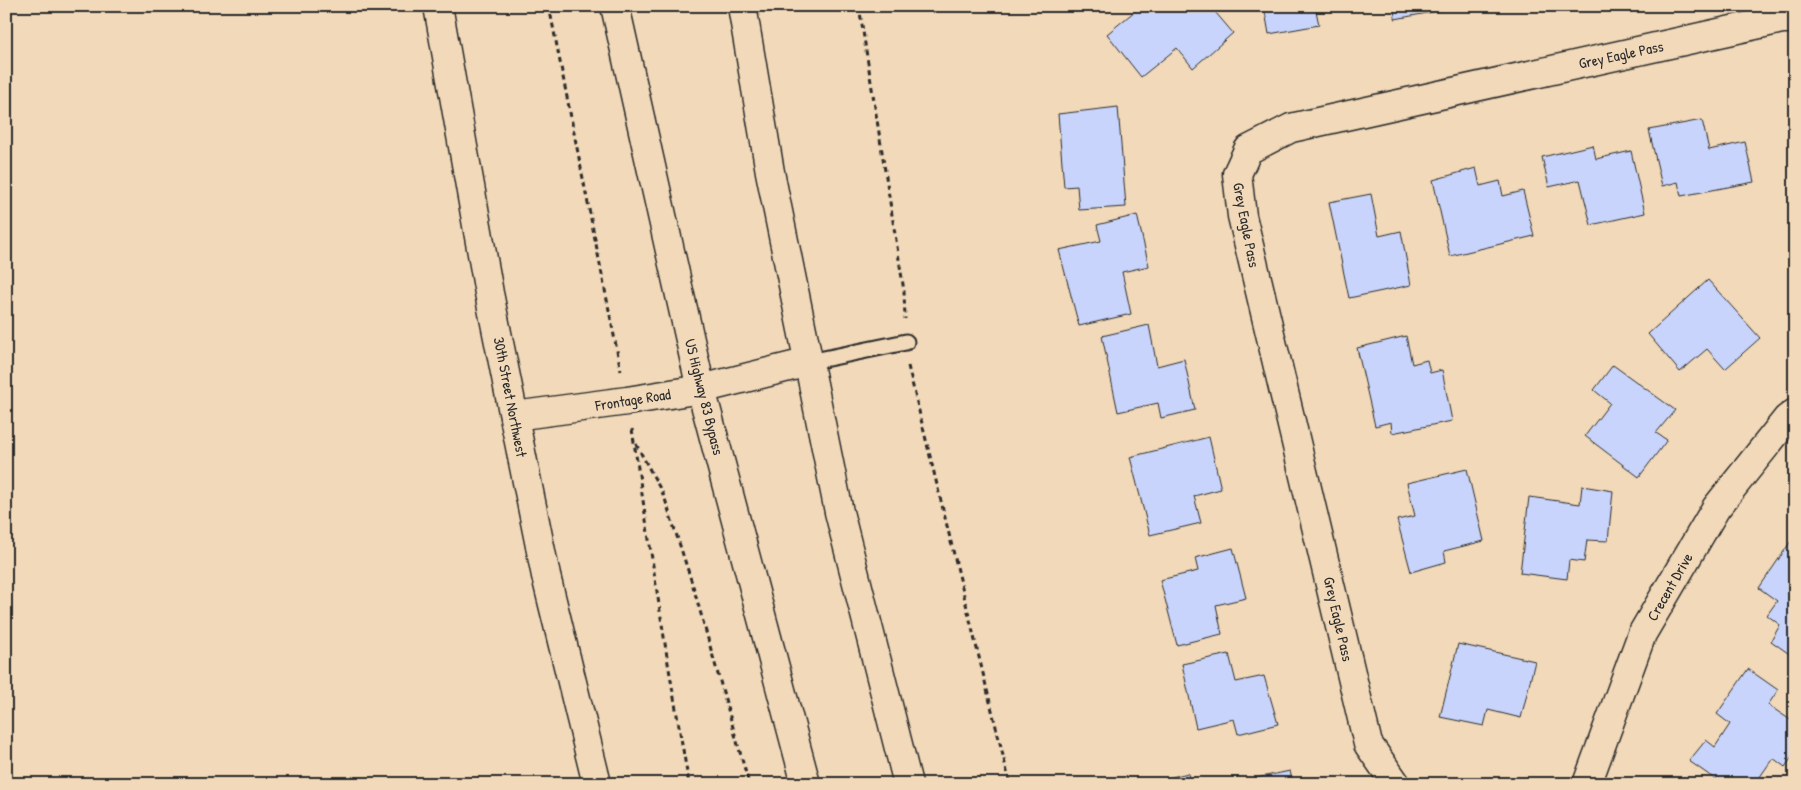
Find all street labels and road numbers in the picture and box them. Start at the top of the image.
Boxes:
street label: Grey Eagle Pass [1577,35,1665,74]
street label: Grey Eagle Pass [1228,181,1265,269]
street label: 30th Street Northwest [489,335,533,460]
street label: US Highway 83 Bypass [680,337,729,457]
street label: Frontage Road [593,383,672,416]
street label: Crecent Drive [1642,549,1698,625]
street label: Grey Eagle Pass [1319,575,1358,663]

